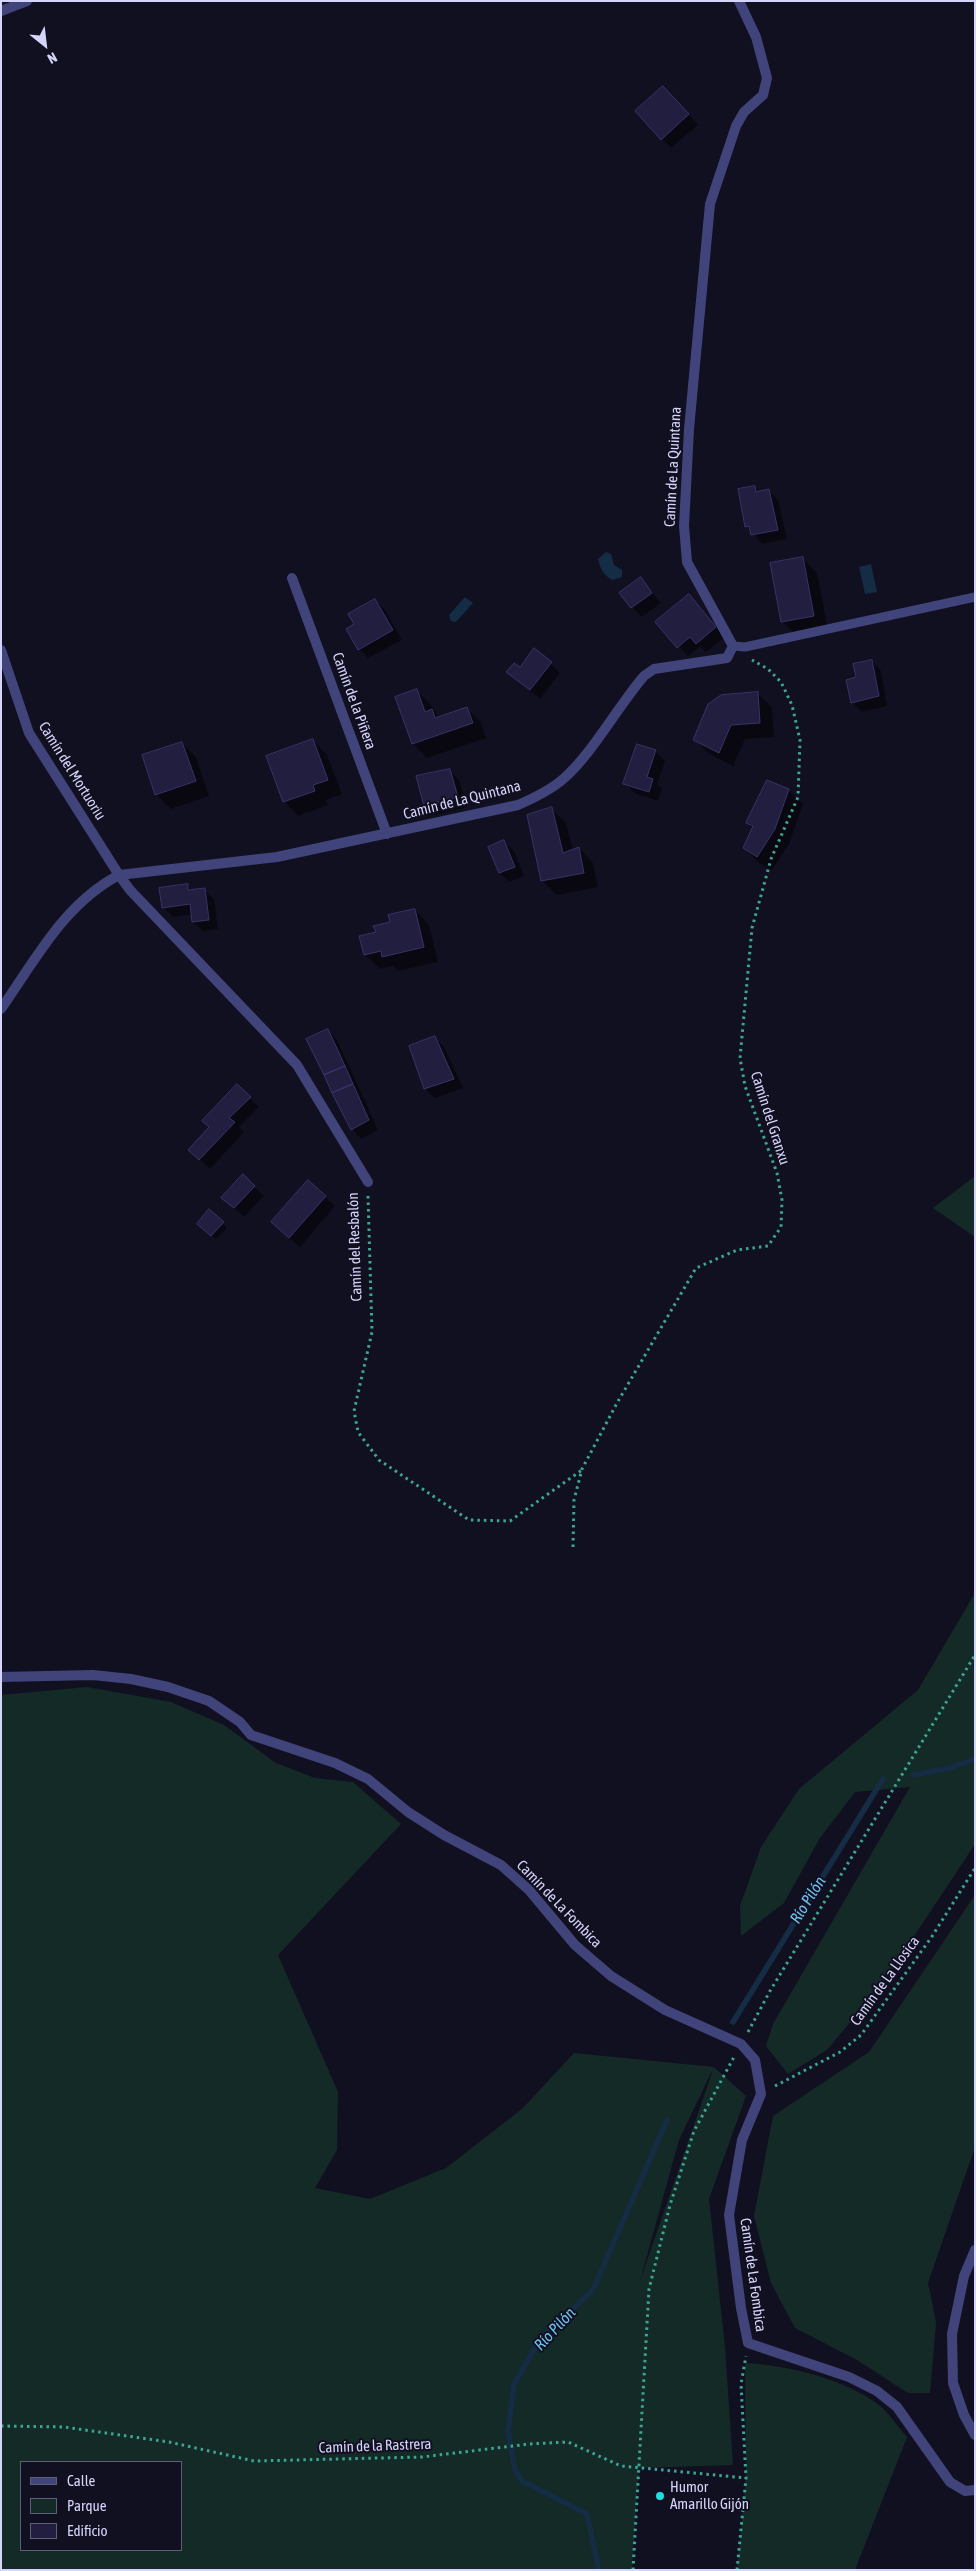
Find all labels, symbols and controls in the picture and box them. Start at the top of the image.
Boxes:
north arrow [20,20,70,70]
text: N [45,49,60,67]
street label: Camín de La Quintana [661,406,685,528]
street label: Camín de la Piñera [328,650,380,752]
street label: Camín del Mortuoriu [35,719,109,823]
street label: Camín de La Quintana [401,777,523,823]
street label: Camín del Granxu [746,1069,794,1167]
street label: Camín del Resbalón [344,1192,366,1302]
street label: Camín de La Fombica [513,1856,605,1952]
water label: Río Pilón [786,1873,830,1927]
street label: Camín de La Llosica [847,1933,923,2029]
street label: Camín de La Fombica [736,2217,770,2333]
water label: Río Pilón [530,2303,580,2355]
street label: Camín de la Rastrera [318,2435,432,2457]
legend [20,2461,182,2551]
text: Calle [67,2472,95,2489]
place label: Humor Amarillo Gijón [670,2478,749,2513]
marker: Humor Amarillo Gijón [654,2490,666,2502]
text: Parque [67,2497,107,2514]
text: Edificio [67,2522,108,2539]

